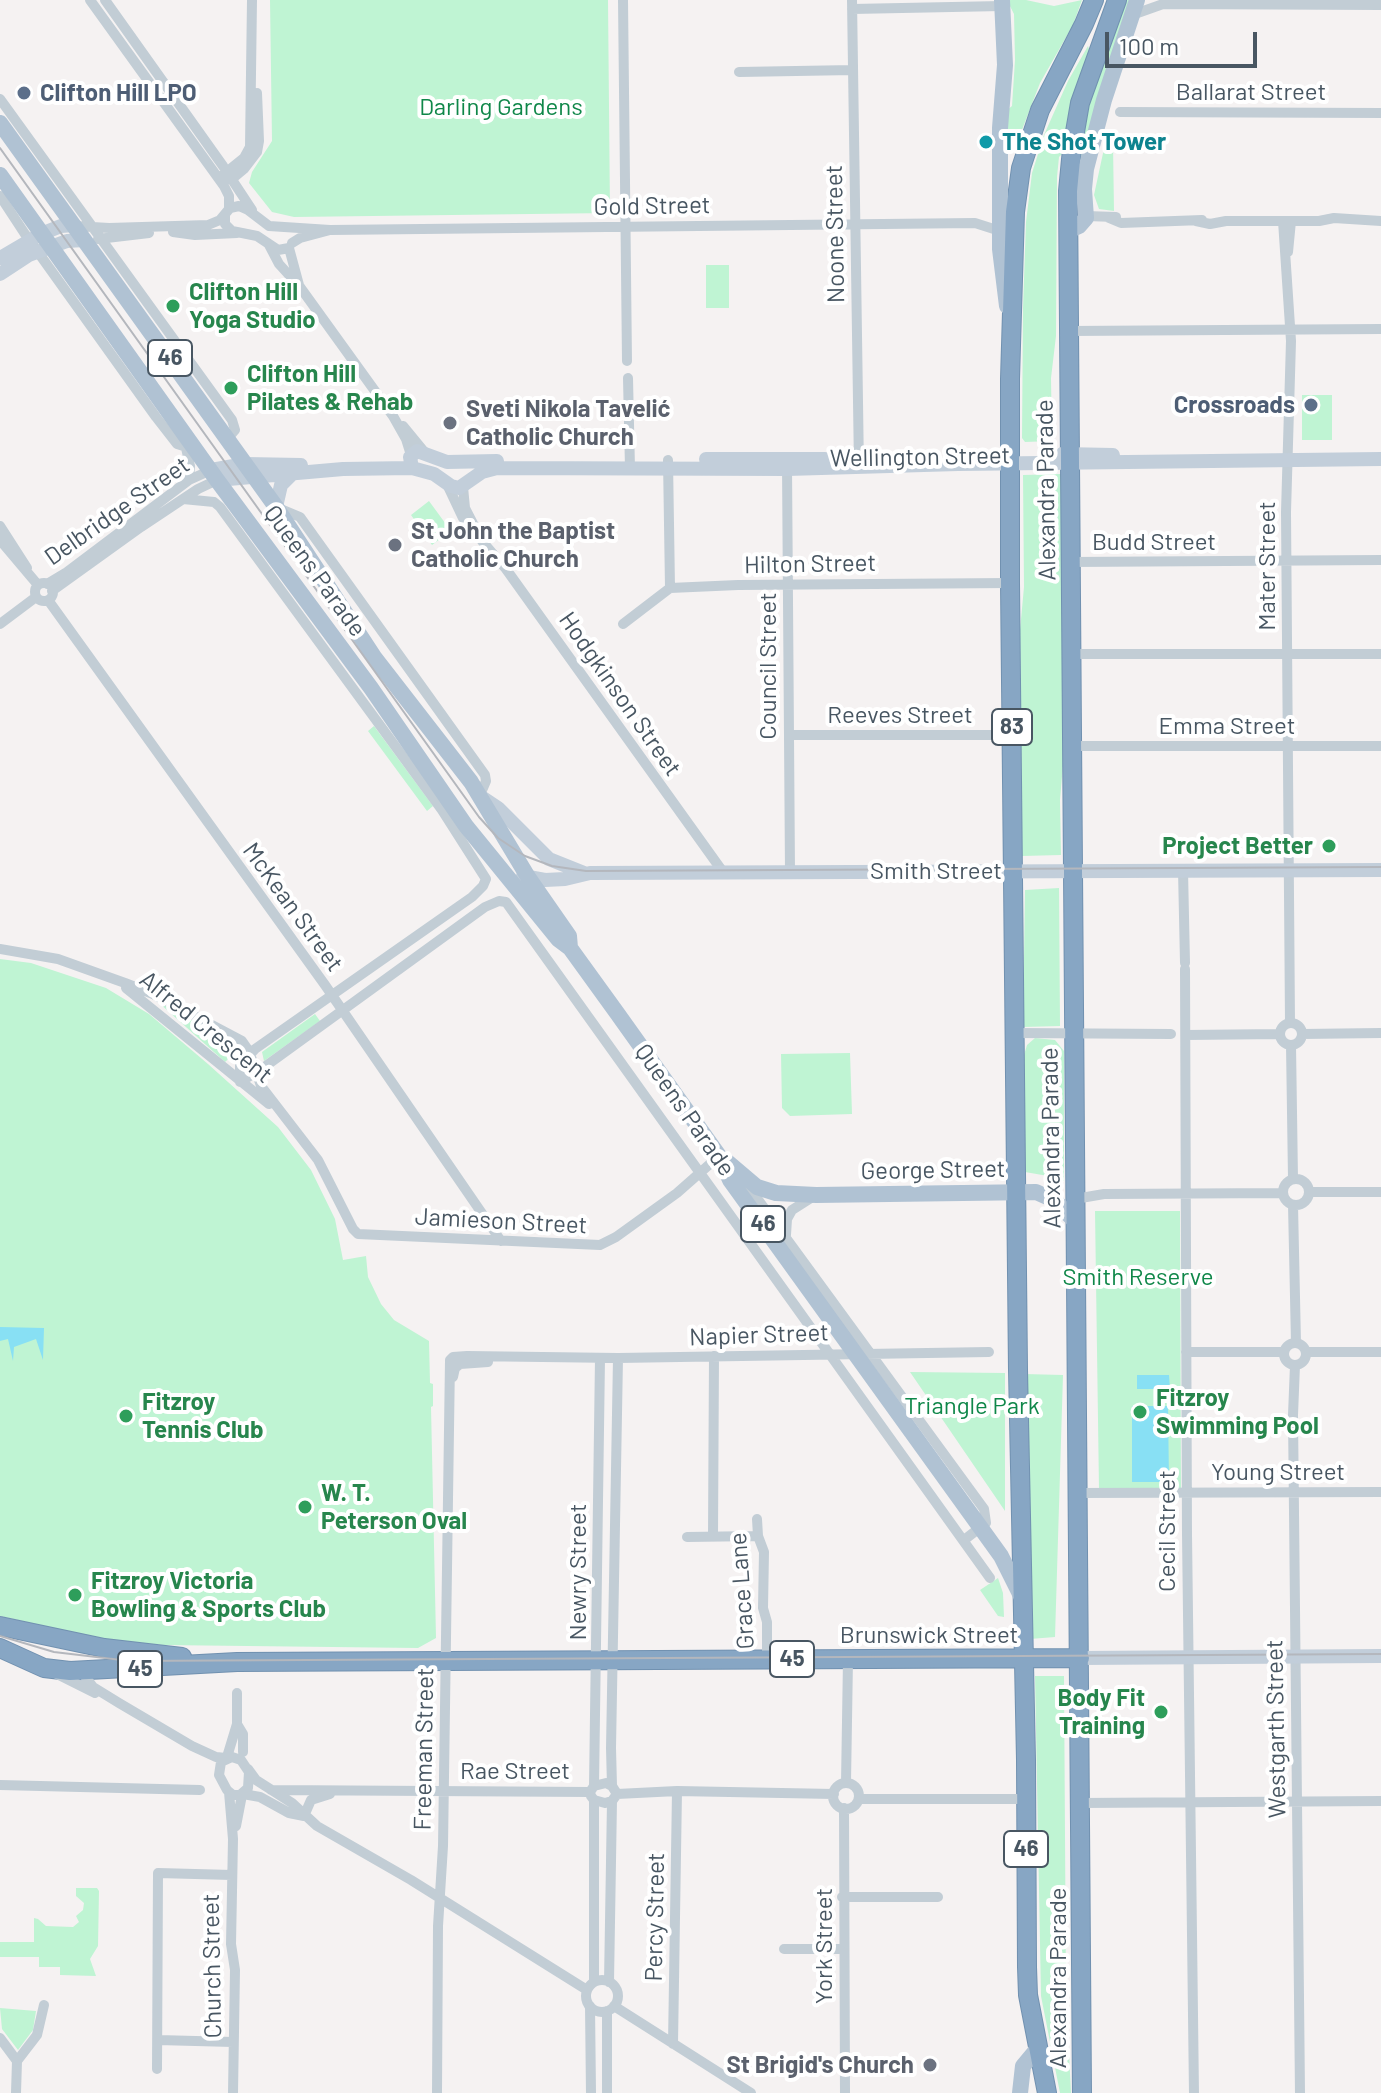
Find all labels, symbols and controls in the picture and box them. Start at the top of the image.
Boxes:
scale bar [1109,16,1261,66]
text: 100 m [1119,31,1179,60]
street label: Ballarat Street [1176,78,1326,106]
place label: Clifton Hill LPO [40,79,197,107]
marker: Clifton Hill LPO [15,84,33,102]
park label: Darling Gardens [419,93,583,121]
place label: The Shot Tower [1002,128,1166,156]
marker: The Shot Tower [977,133,995,151]
street label: Noone Street [819,165,851,303]
street label: Gold Street [593,191,711,221]
place label: Clifton Hill Yoga Studio [189,278,316,334]
marker: Clifton Hill Yoga Studio [164,297,182,315]
road number: 46 [148,340,192,376]
place label: Clifton Hill Pilates & Rehab [247,360,413,416]
marker: Clifton Hill Pilates & Rehab [222,379,240,397]
place label: Crossroads [1174,391,1295,419]
place label: Sveti Nikola Tavelić Catholic Church [466,395,670,451]
marker: Crossroads [1302,396,1320,414]
street label: Alexandra Parade [1030,399,1062,581]
marker: Sveti Nikola Tavelić Catholic Church [441,414,459,432]
street label: Wellington Street [830,441,1010,473]
street label: Delbridge Street [39,450,195,572]
street label: Queens Parade [258,500,372,642]
street label: Mater Street [1253,501,1281,631]
place label: St John the Baptist Catholic Church [411,517,615,573]
street label: Budd Street [1092,528,1216,556]
marker: St John the Baptist Catholic Church [386,536,404,554]
street label: Hilton Street [744,548,876,580]
street label: Council Street [754,592,782,740]
street label: Hodgkinson Street [553,606,687,782]
street label: Reeves Street [827,701,973,729]
road number: 83 [992,709,1032,745]
street label: Emma Street [1159,712,1295,740]
place label: Project Better [1162,832,1313,860]
street label: McKean Street [237,837,349,977]
marker: Project Better [1320,837,1338,855]
street label: Smith Street [870,857,1002,885]
street label: Alfred Crescent [134,965,278,1089]
street label: Queens Parade [629,1038,741,1182]
street label: Alexandra Parade [1035,1047,1067,1229]
street label: George Street [860,1154,1006,1186]
street label: Jamieson Street [414,1202,588,1240]
road number: 46 [741,1206,785,1242]
park label: Smith Reserve [1062,1263,1214,1291]
street label: Napier Street [689,1318,829,1352]
place label: Fitzroy Swimming Pool [1156,1384,1319,1440]
place label: Fitzroy Tennis Club [142,1388,263,1444]
park label: Triangle Park [904,1392,1040,1420]
marker: Fitzroy Swimming Pool [1131,1403,1149,1421]
marker: Fitzroy Tennis Club [117,1407,135,1425]
street label: Young Street [1211,1458,1345,1486]
street label: Cecil Street [1153,1470,1181,1592]
place label: W. T. Peterson Oval [321,1479,467,1535]
marker: W. T. Peterson Oval [296,1498,314,1516]
street label: Newry Street [564,1504,592,1640]
street label: Grace Lane [724,1532,760,1650]
place label: Fitzroy Victoria Bowling & Sports Club [91,1567,326,1623]
marker: Fitzroy Victoria Bowling & Sports Club [66,1586,84,1604]
street label: Brunswick Street [840,1621,1018,1649]
street label: Westgarth Street [1260,1639,1292,1819]
road number: 45 [770,1641,814,1677]
road number: 45 [118,1651,162,1687]
street label: Freeman Street [408,1667,440,1831]
place label: Body Fit Training [1058,1684,1145,1740]
marker: Body Fit Training [1152,1703,1170,1721]
street label: Rae Street [460,1757,570,1785]
road number: 46 [1004,1831,1048,1867]
street label: Percy Street [639,1852,671,1982]
street label: Alexandra Parade [1044,1887,1072,2069]
street label: York Street [810,1888,838,2004]
street label: Church Street [196,1893,228,2039]
place label: St Brigid's Church [727,2051,914,2079]
marker: St Brigid's Church [921,2056,939,2074]

